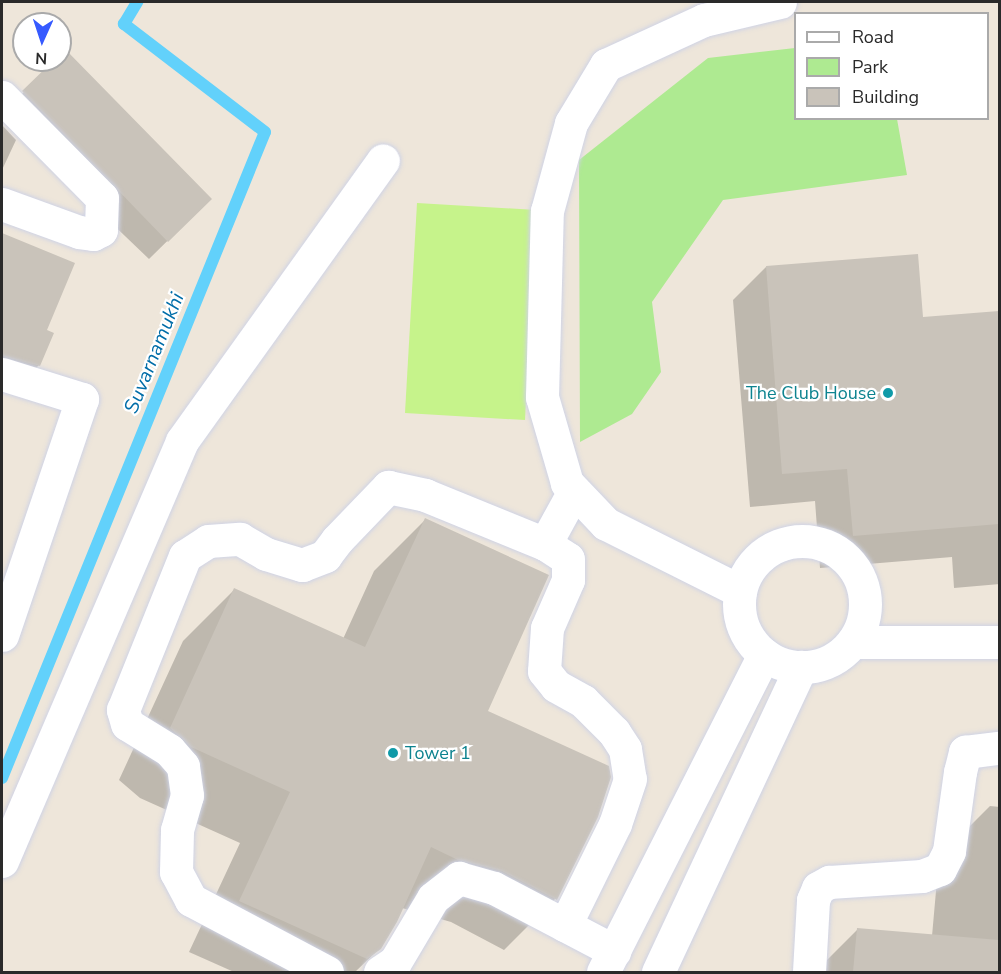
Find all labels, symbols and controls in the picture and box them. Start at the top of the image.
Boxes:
north arrow [12,12,72,72]
legend [794,12,989,120]
text: Road [852,25,894,49]
text: N [35,47,48,69]
text: Park [852,55,888,79]
text: Building [852,85,919,109]
water label: Suvarnamukhi [119,289,189,417]
place label: The Club House [746,382,876,404]
marker: The Club House [881,386,895,400]
place label: Tower 1 [405,742,471,764]
marker: Tower 1 [386,746,400,760]

